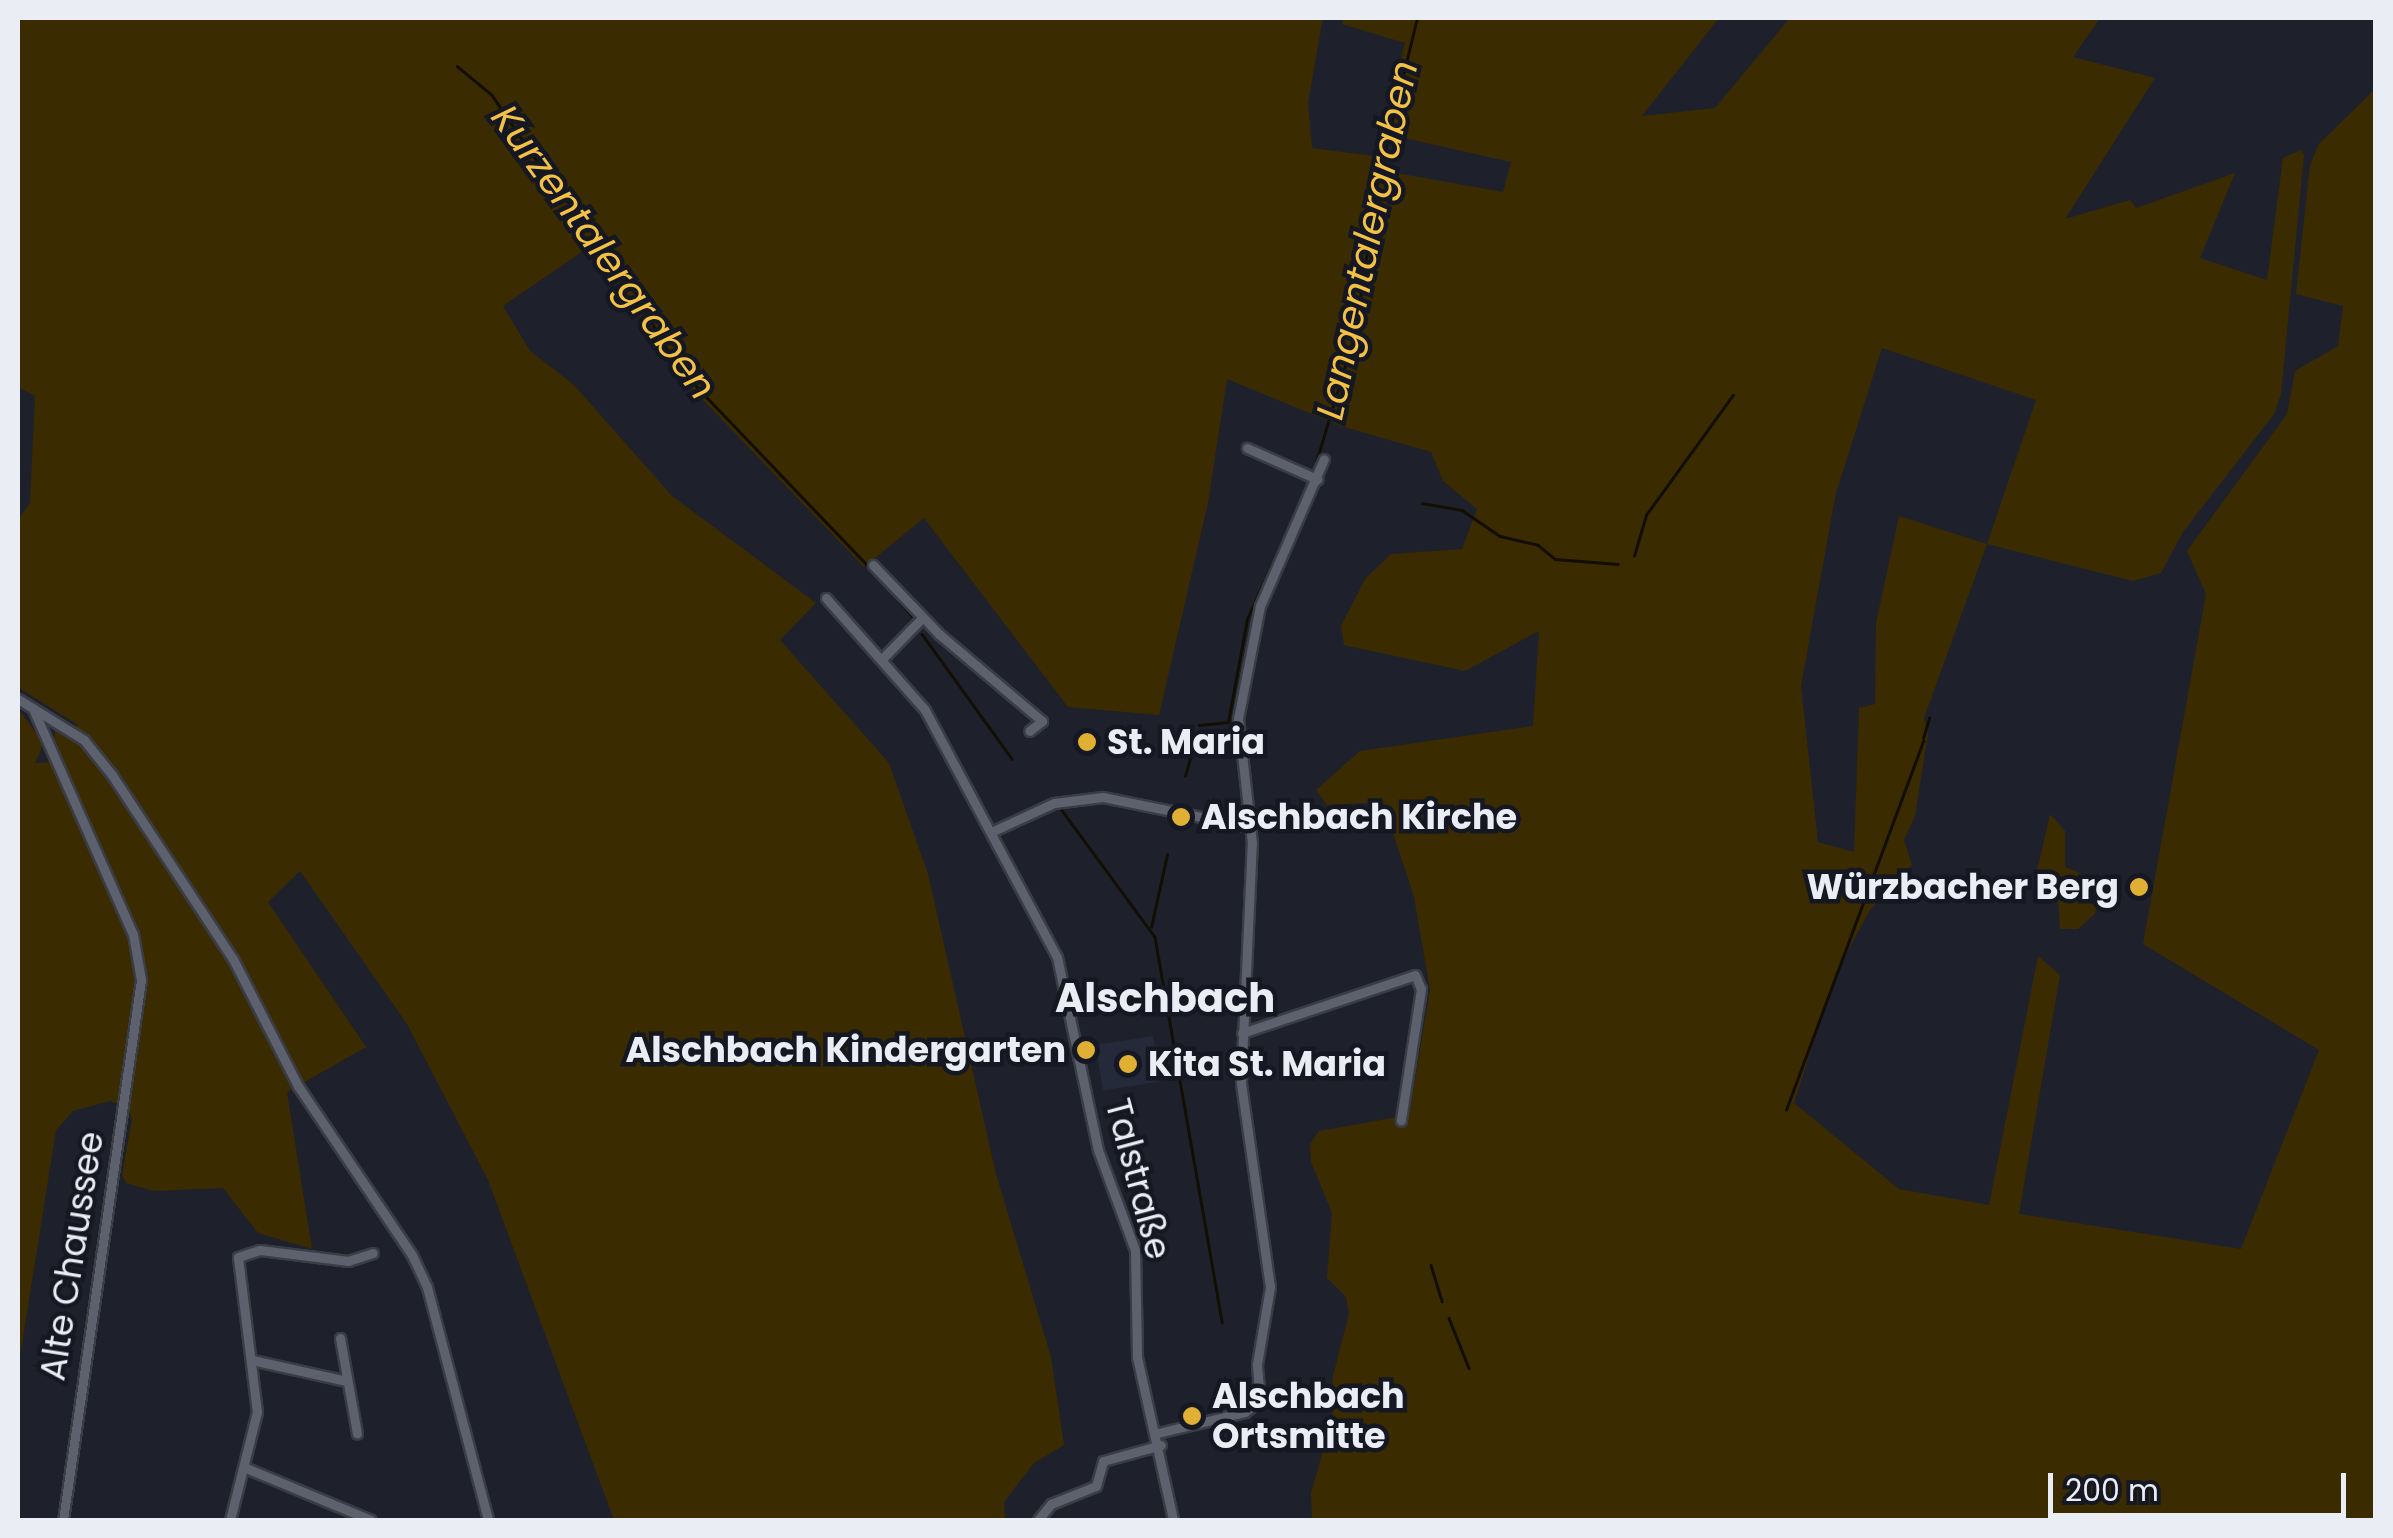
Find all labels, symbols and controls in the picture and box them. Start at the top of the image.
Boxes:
water label: Langentalergraben [1307,56,1427,424]
water label: Kurzentalergraben [482,96,726,408]
place label: St. Maria [1107,721,1265,763]
marker: St. Maria [1076,731,1098,753]
place label: Alschbach Kirche [1201,796,1517,838]
marker: Alschbach Kirche [1170,806,1192,828]
place label: Würzbacher Berg [1807,866,2119,908]
marker: Würzbacher Berg [2128,876,2150,898]
district label: Alschbach [1055,974,1275,1022]
place label: Alschbach Kindergarten [625,1029,1066,1071]
marker: Alschbach Kindergarten [1075,1039,1097,1061]
place label: Kita St. Maria [1148,1043,1386,1085]
marker: Kita St. Maria [1117,1053,1139,1075]
street label: Talstraße [1096,1094,1180,1264]
street label: Alte Chaussee [32,1129,112,1383]
place label: Alschbach Ortsmitte [1212,1375,1405,1457]
marker: Alschbach Ortsmitte [1181,1405,1203,1427]
scale bar [2053,1453,2350,1515]
text: 200 m [2065,1469,2159,1512]

